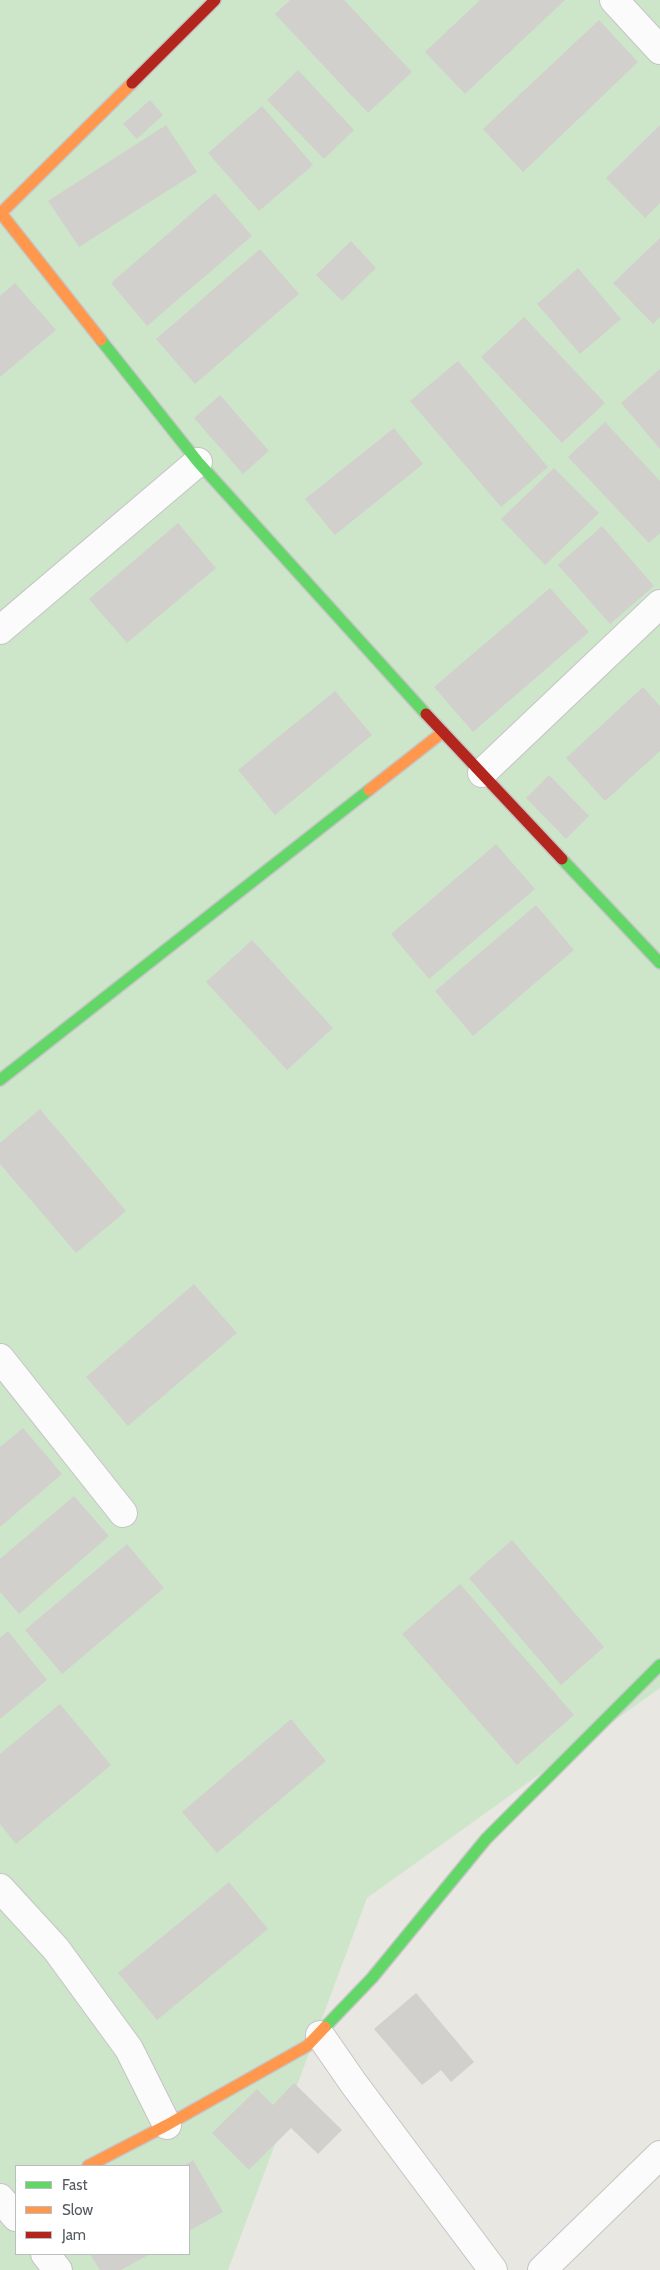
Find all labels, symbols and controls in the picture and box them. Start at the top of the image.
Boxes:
legend [15,2165,190,2255]
text: Fast [62,2176,87,2194]
text: Slow [62,2201,93,2219]
text: Jam [62,2226,86,2244]

